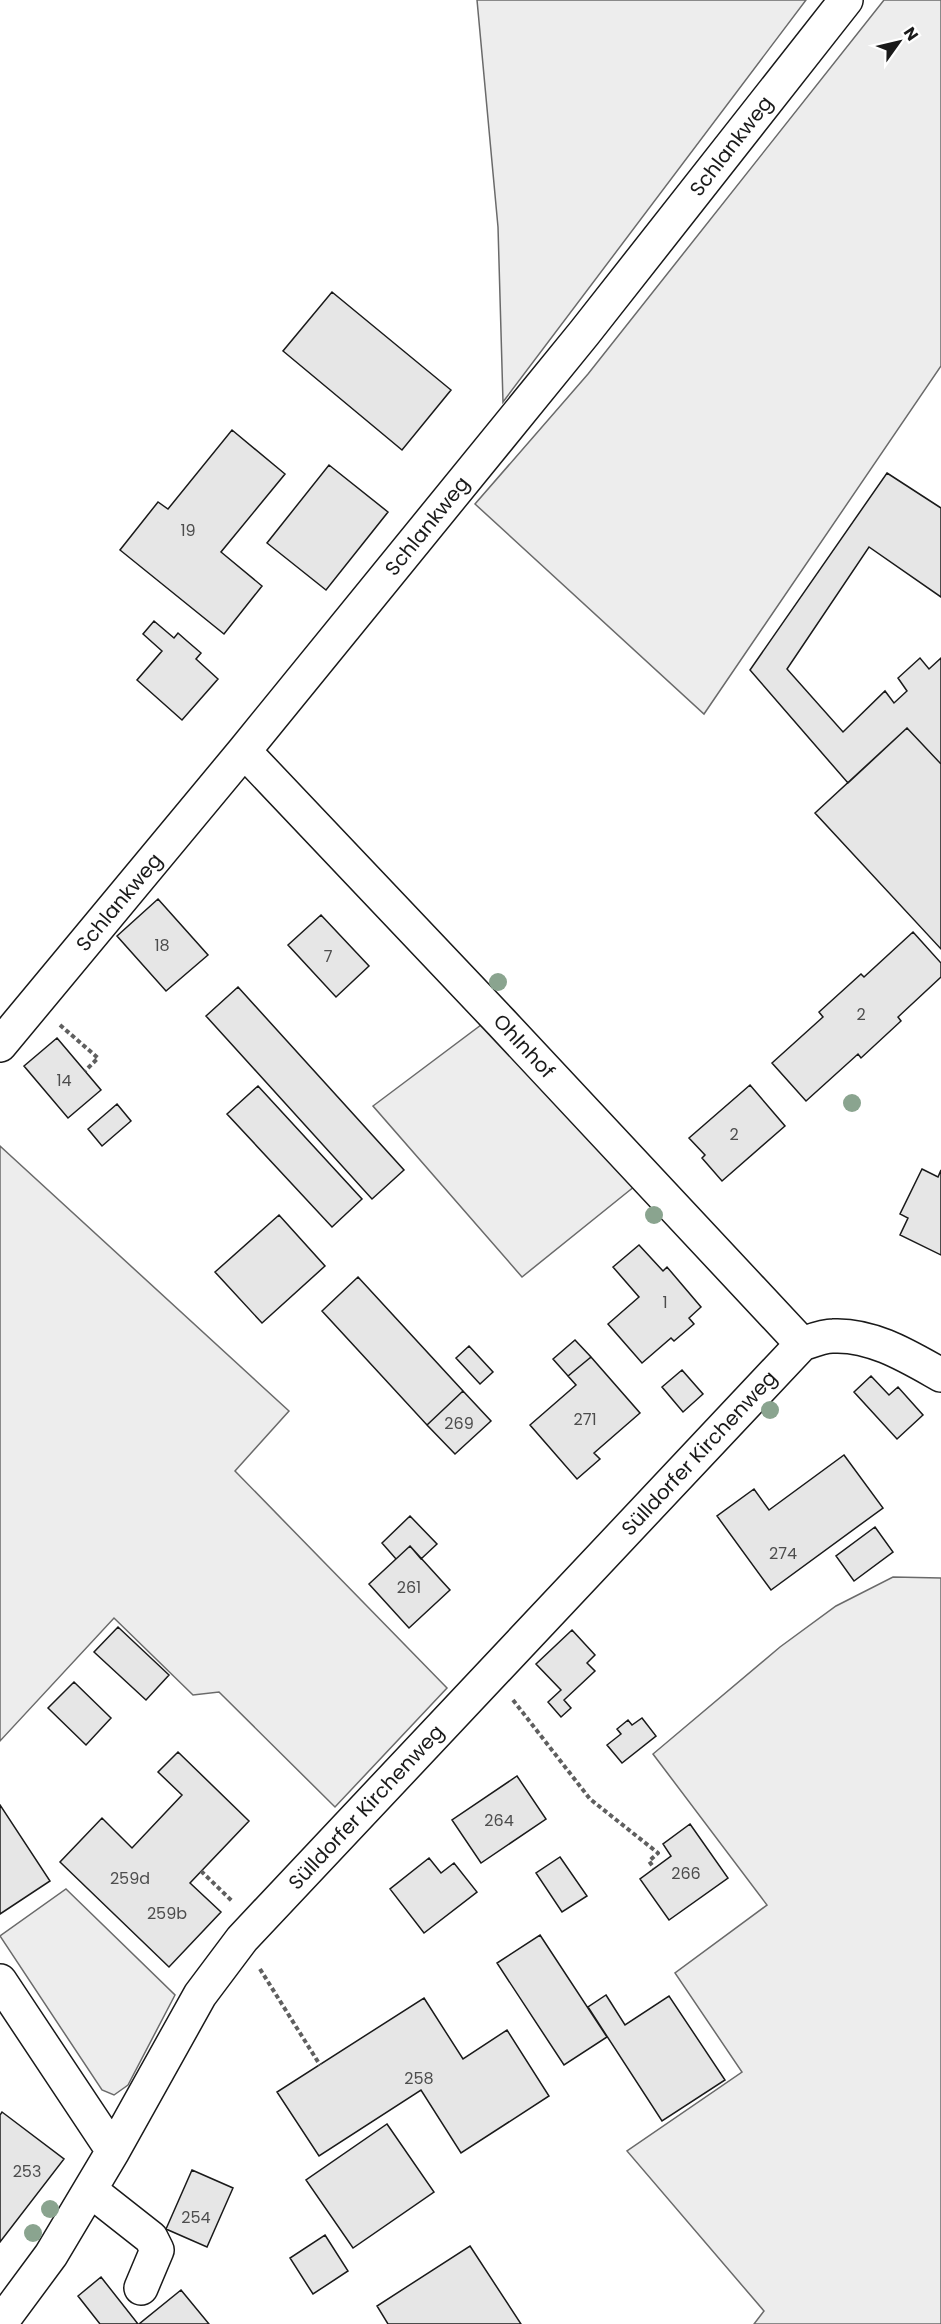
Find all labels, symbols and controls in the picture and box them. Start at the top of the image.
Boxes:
north arrow [869,12,929,72]
text: N [898,22,924,45]
street label: Schlankweg [683,90,779,202]
street label: Schlankweg [378,470,476,582]
house number: 19 [180,519,196,542]
street label: Schlankweg [70,847,168,957]
house number: 18 [154,934,170,957]
house number: 7 [324,945,333,968]
house number: 2 [856,1003,866,1026]
street label: Ohlnhof [487,1008,561,1084]
house number: 14 [56,1069,72,1092]
house number: 2 [729,1123,739,1146]
house number: 1 [662,1291,668,1314]
street label: Sülldorfer Kirchenweg [615,1364,783,1542]
house number: 271 [573,1408,597,1431]
house number: 269 [444,1412,474,1435]
house number: 274 [769,1542,797,1565]
house number: 261 [397,1576,421,1599]
street label: Sülldorfer Kirchenweg [282,1718,450,1896]
house number: 264 [484,1809,514,1832]
house number: 266 [671,1862,701,1885]
house number: 259d [110,1867,150,1890]
house number: 259b [147,1902,187,1925]
house number: 258 [404,2067,434,2090]
house number: 253 [13,2160,41,2183]
house number: 254 [181,2206,211,2229]

